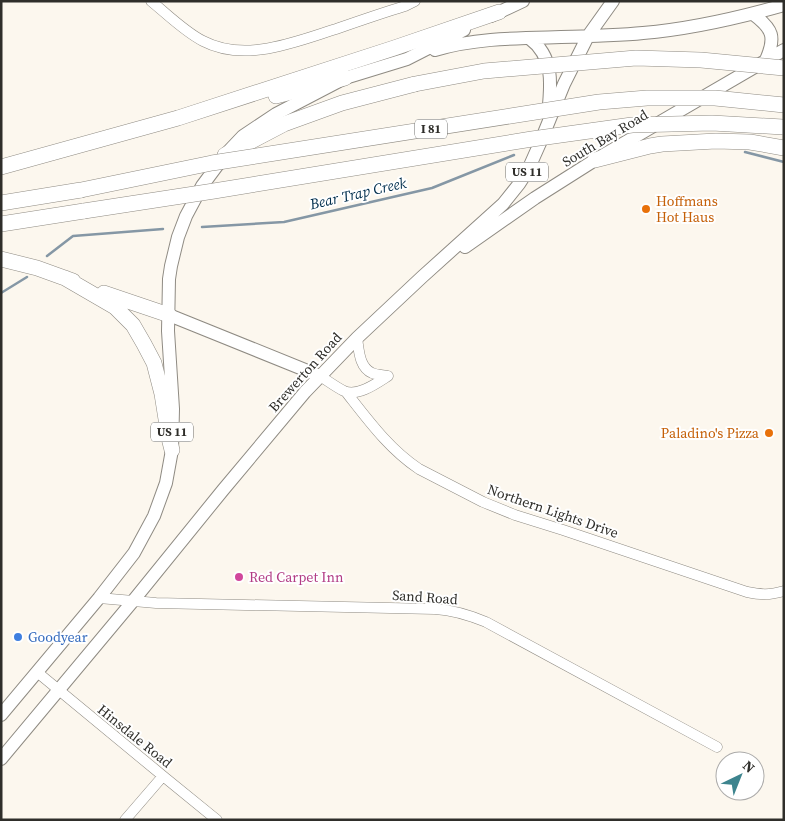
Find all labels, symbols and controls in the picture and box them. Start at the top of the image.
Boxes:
street label: South Bay Road [558,104,652,172]
road number: I 81 [415,120,447,138]
road number: US 11 [506,162,548,182]
water label: Bear Trap Creek [307,171,409,215]
place label: Hoffmans Hot Haus [656,191,718,227]
marker: Hoffmans Hot Haus [640,203,652,215]
street label: Brewerton Road [264,328,346,416]
road number: US 11 [151,422,193,442]
place label: Paladino's Pizza [661,423,760,443]
marker: Paladino's Pizza [763,427,775,439]
street label: Northern Lights Drive [485,479,621,543]
place label: Red Carpet Inn [249,567,344,587]
marker: Red Carpet Inn [233,571,245,583]
street label: Sand Road [392,585,458,609]
place label: Goodyear [28,627,88,647]
marker: Goodyear [12,631,24,643]
street label: Hinsdale Road [93,700,177,772]
north arrow [715,751,765,801]
text: N [738,756,759,777]

